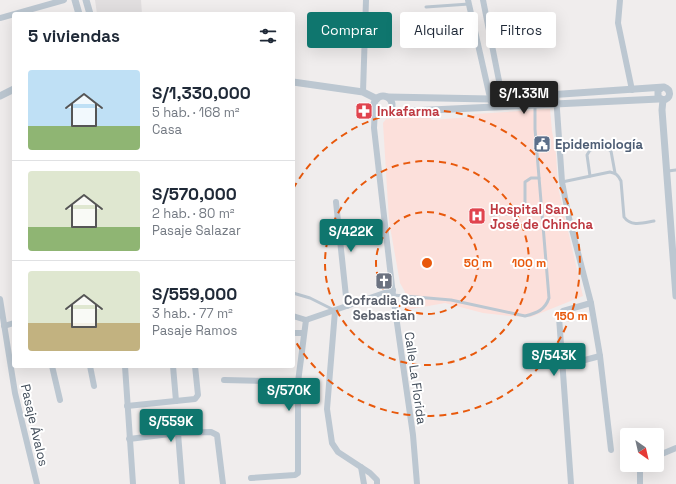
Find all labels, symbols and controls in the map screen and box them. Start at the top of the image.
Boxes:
chip: Comprar [307,12,392,48]
chip: Alquilar [400,12,478,48]
chip: Filtros [486,12,556,48]
text: 5 viviendas [28,25,120,47]
icon: filters [257,25,279,47]
pin: S/1.33M [487,81,561,115]
text: S/1,330,000 [152,82,251,104]
text: S/1.33M [499,85,549,102]
icon: home [60,86,108,134]
pharmacy icon: Inkafarma [354,101,374,121]
place label: Inkafarma [377,103,440,120]
text: 5 hab. · 168 m² [152,104,240,121]
text: Casa [152,121,182,138]
public building icon: Epidemiología [532,134,552,154]
place label: Epidemiología [555,136,643,153]
text: S/570,000 [152,183,237,205]
icon: home [60,187,108,235]
place label: Hospital San José de Chincha [490,201,594,233]
text: 2 hab. · 80 m² [152,205,235,222]
hospital icon: Hospital San José de Chincha [467,206,487,226]
pin: S/422K [318,219,384,253]
text: Pasaje Salazar [152,222,241,239]
text: S/422K [329,223,373,240]
text: 50 m [464,255,492,271]
text: 100 m [512,255,546,271]
centre of rings [420,256,434,270]
church icon: Cofradia San Sebastian [374,271,394,291]
text: S/559,000 [152,283,237,305]
icon: home [60,287,108,335]
place label: Cofradia San Sebastian [344,292,424,324]
text: 3 hab. · 77 m² [152,305,233,322]
text: 150 m [554,308,588,324]
text: Pasaje Ramos [152,322,237,339]
street label: Calle La Florida [401,331,430,426]
pin: S/543K [521,343,587,377]
text: S/543K [532,347,576,364]
pin: S/570K [256,378,322,412]
street label: Pasaje Ávalos [17,382,52,468]
text: S/570K [267,382,311,399]
pin: S/559K [138,409,204,443]
text: S/559K [149,413,193,430]
north arrow [620,428,664,472]
map controls [620,428,664,472]

